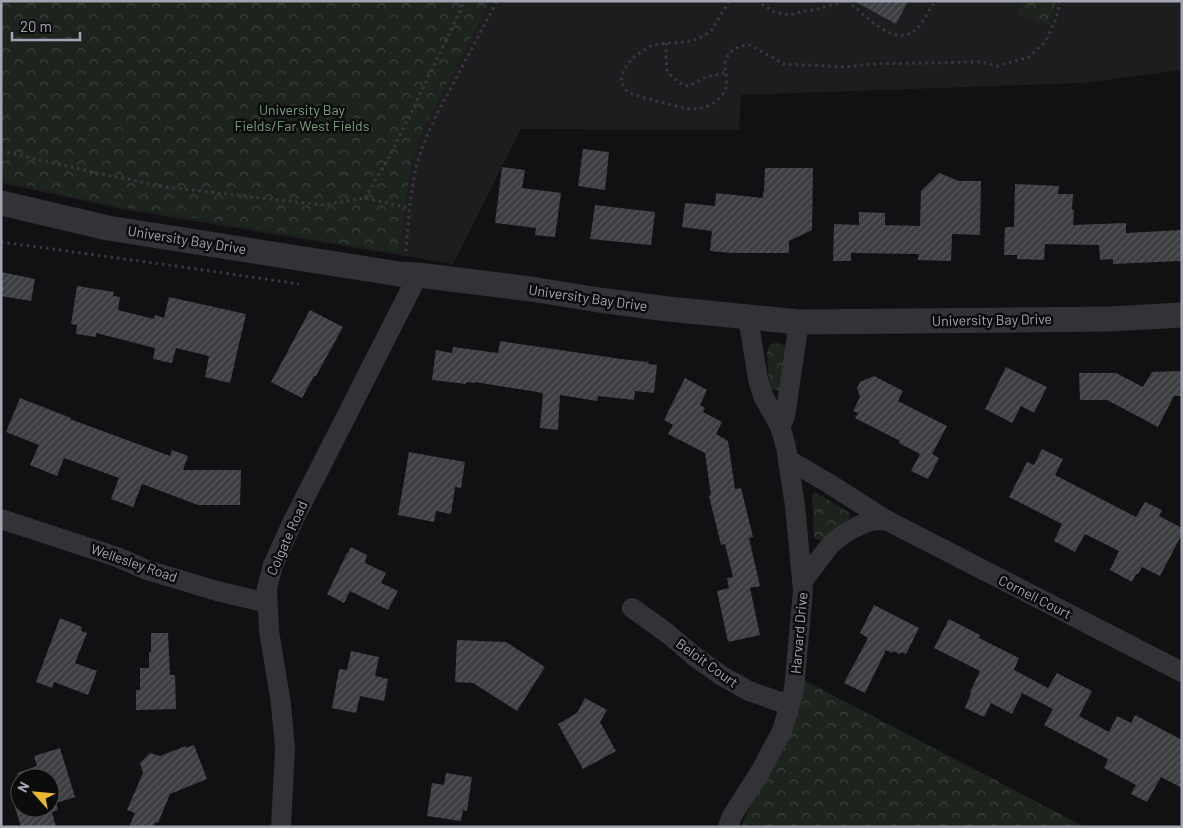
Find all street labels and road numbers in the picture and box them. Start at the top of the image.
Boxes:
street label: University Bay Drive [126,222,248,257]
street label: University Bay Drive [527,281,649,314]
street label: University Bay Drive [932,310,1052,329]
street label: Colgate Road [263,498,311,578]
street label: Wellesley Road [89,540,180,585]
street label: Cornell Court [996,571,1074,622]
street label: Harvard Drive [786,591,811,675]
street label: Beloit Court [673,634,742,691]

